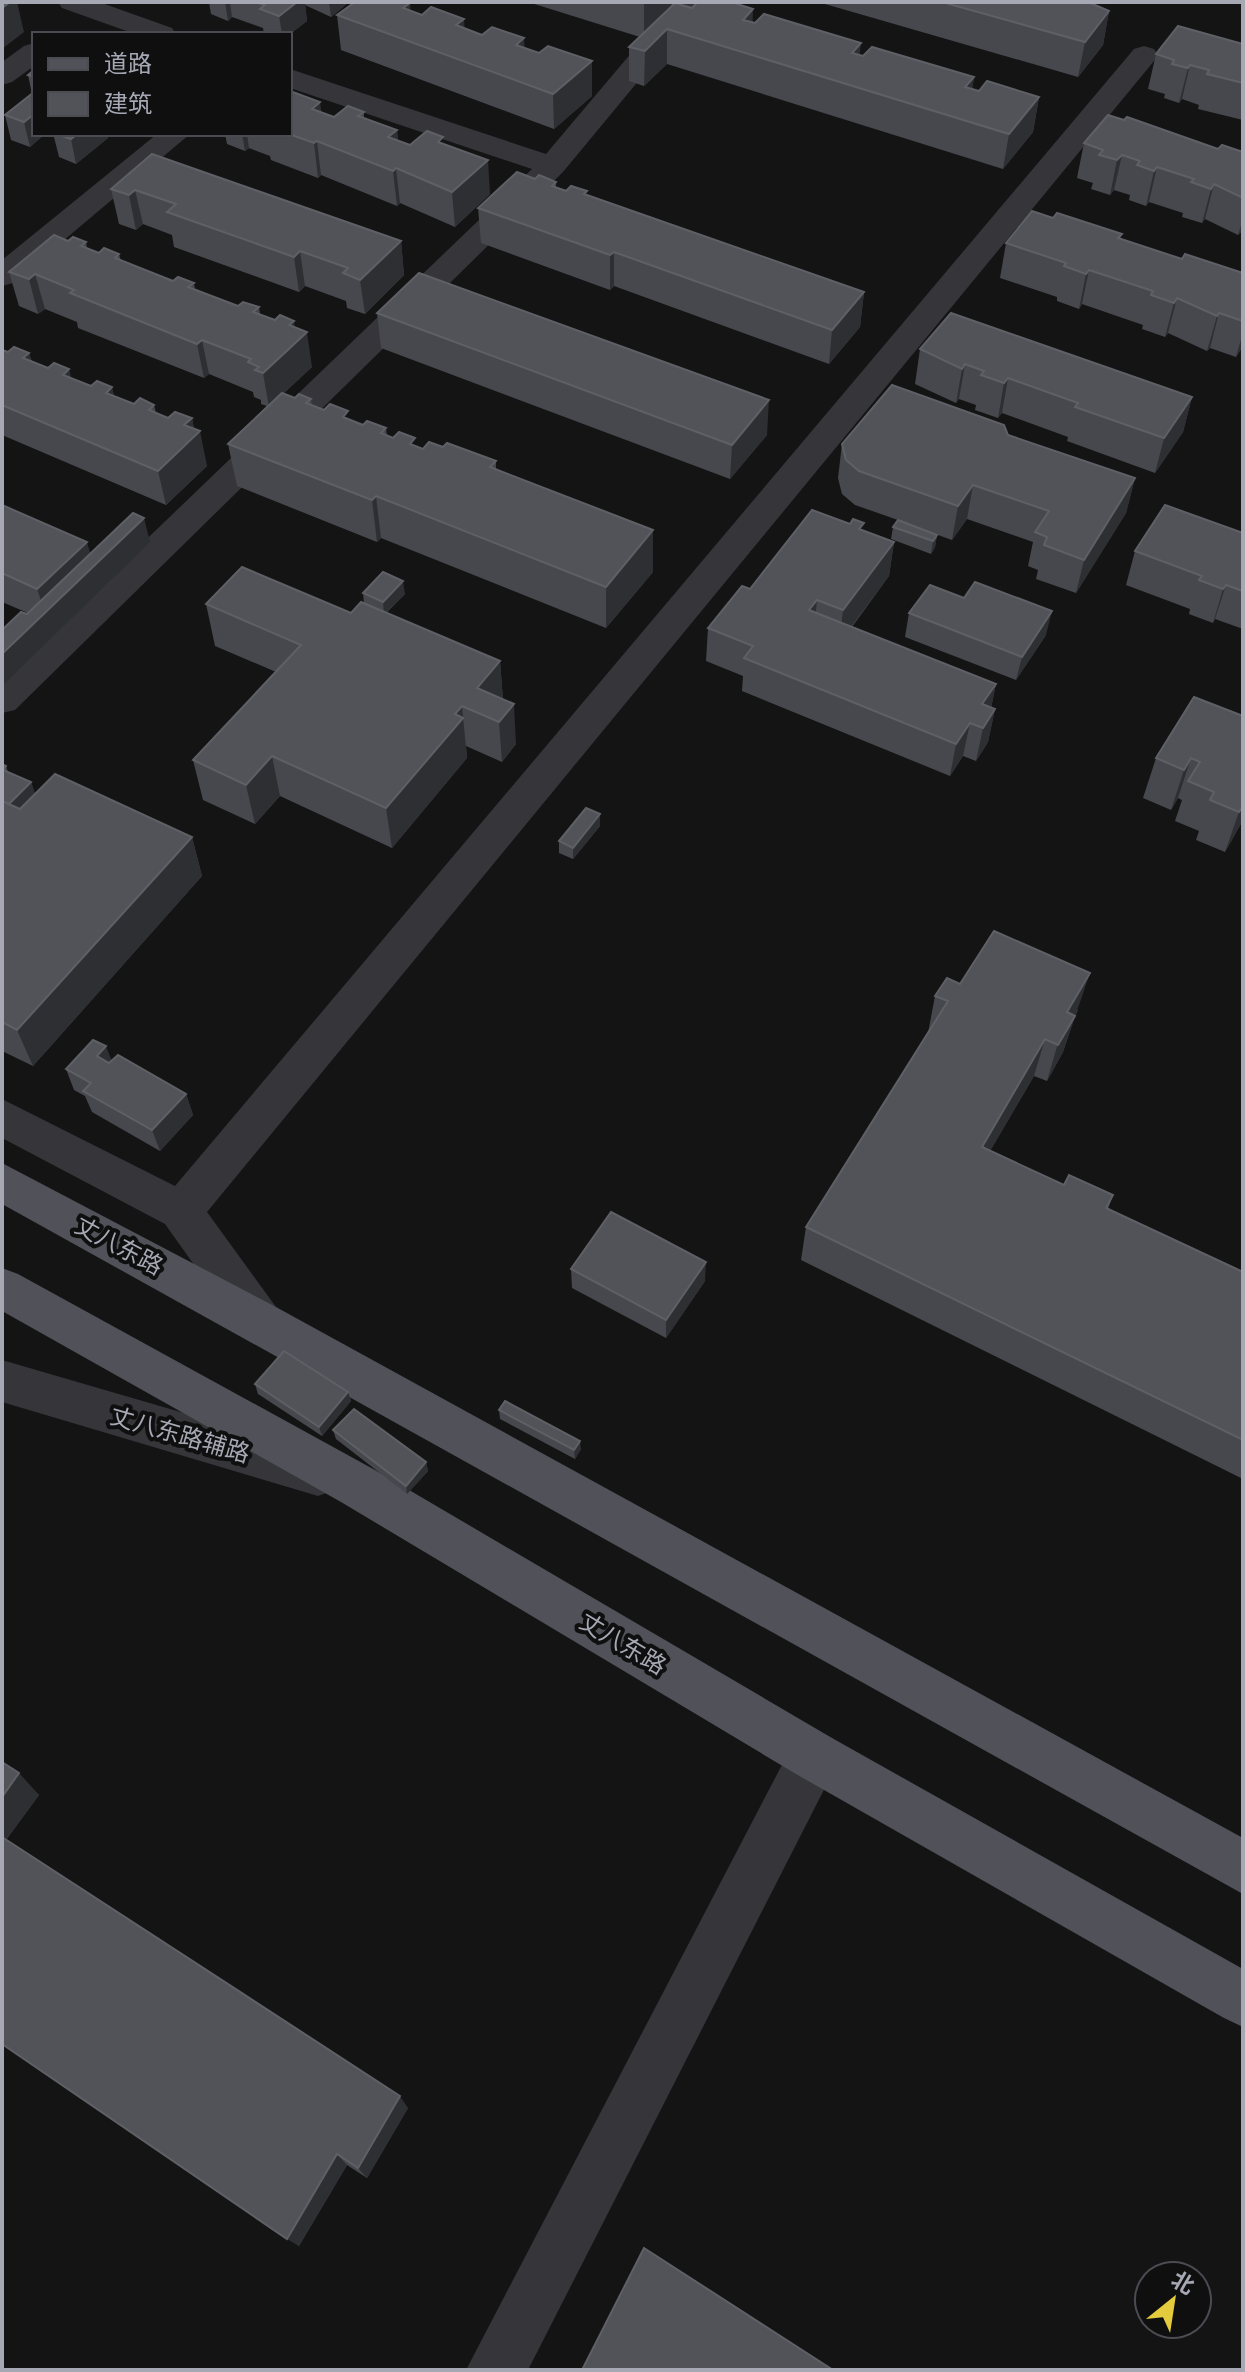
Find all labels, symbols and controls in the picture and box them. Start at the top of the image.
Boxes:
legend [32,32,292,136]
text: 道路 [104,47,152,79]
text: 建筑 [104,87,152,119]
street label: 丈八东路 [69,1208,169,1282]
street label: 丈八东路辅路 [106,1399,254,1469]
street label: 丈八东路 [574,1605,672,1681]
north arrow [1133,2260,1213,2340]
text: 北 [1166,2264,1200,2301]

